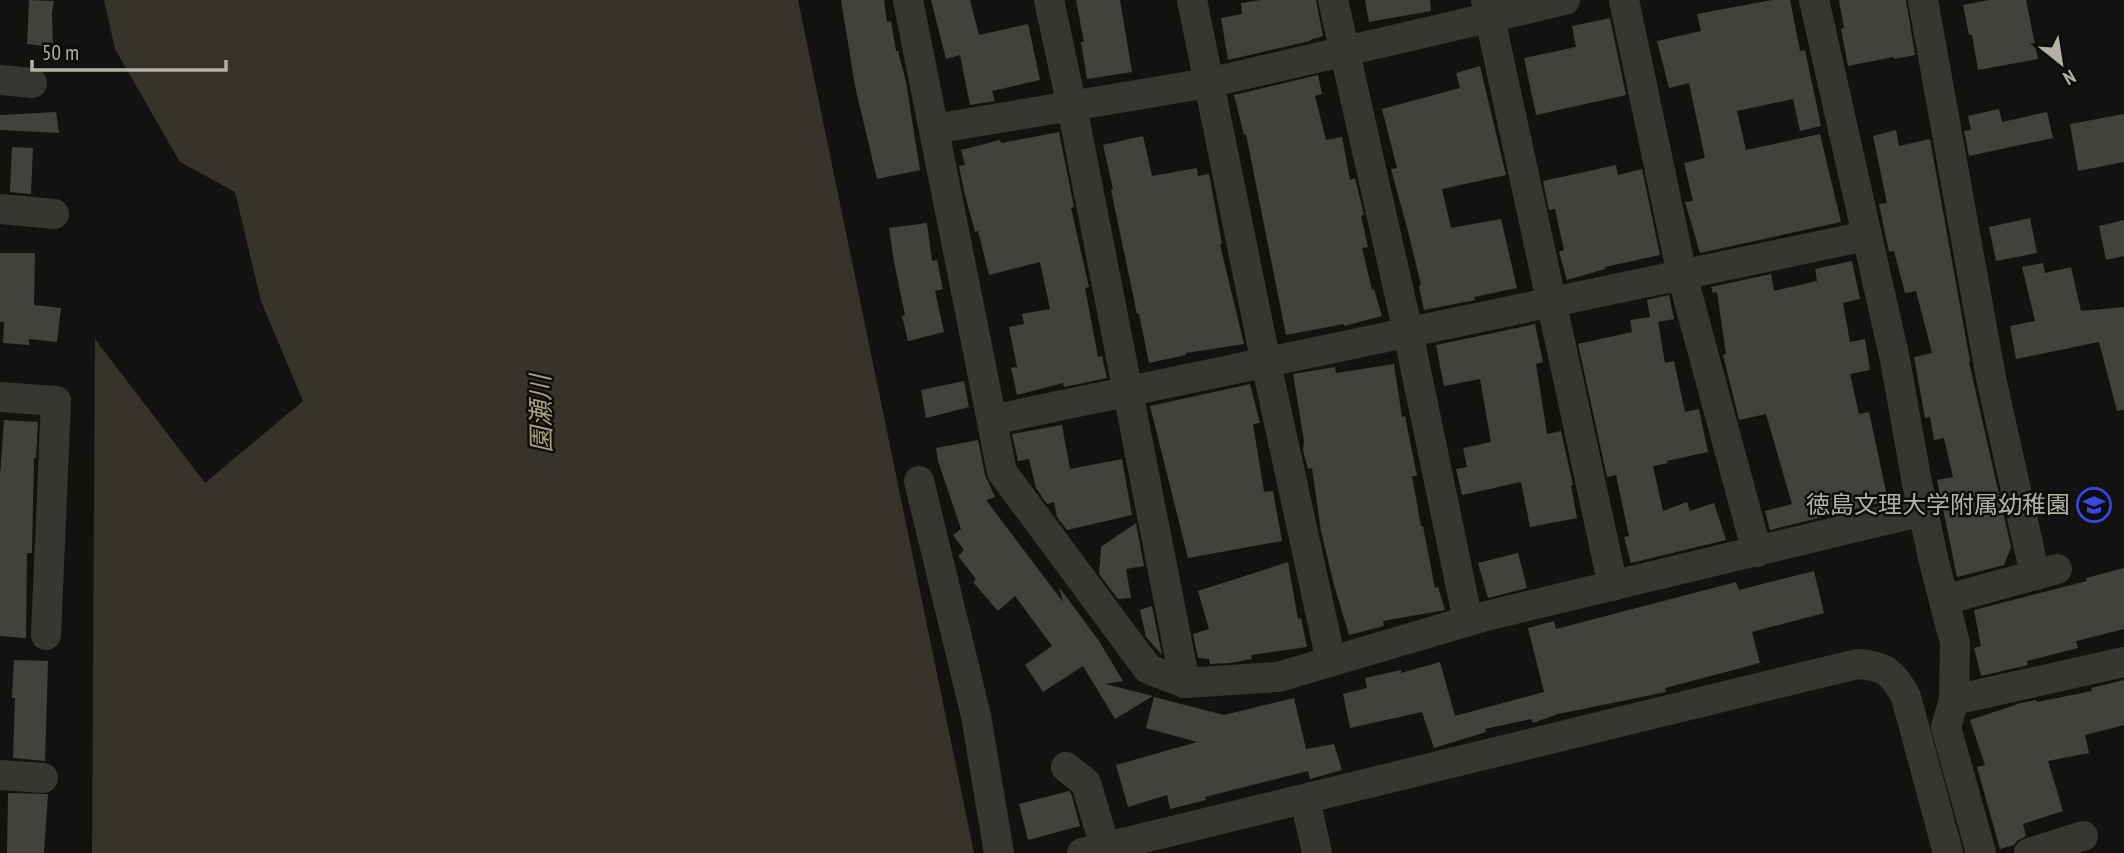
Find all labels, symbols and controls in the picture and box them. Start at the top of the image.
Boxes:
scale bar [32,28,226,72]
north arrow [2026,28,2096,98]
text: 50 m [42,39,79,66]
text: N [2059,65,2080,91]
water label: 園瀬川 [523,372,558,453]
school or university icon: 徳島文理大学附属幼稚園 [2075,486,2113,524]
place label: 徳島文理大学附属幼稚園 [1806,489,2070,520]

